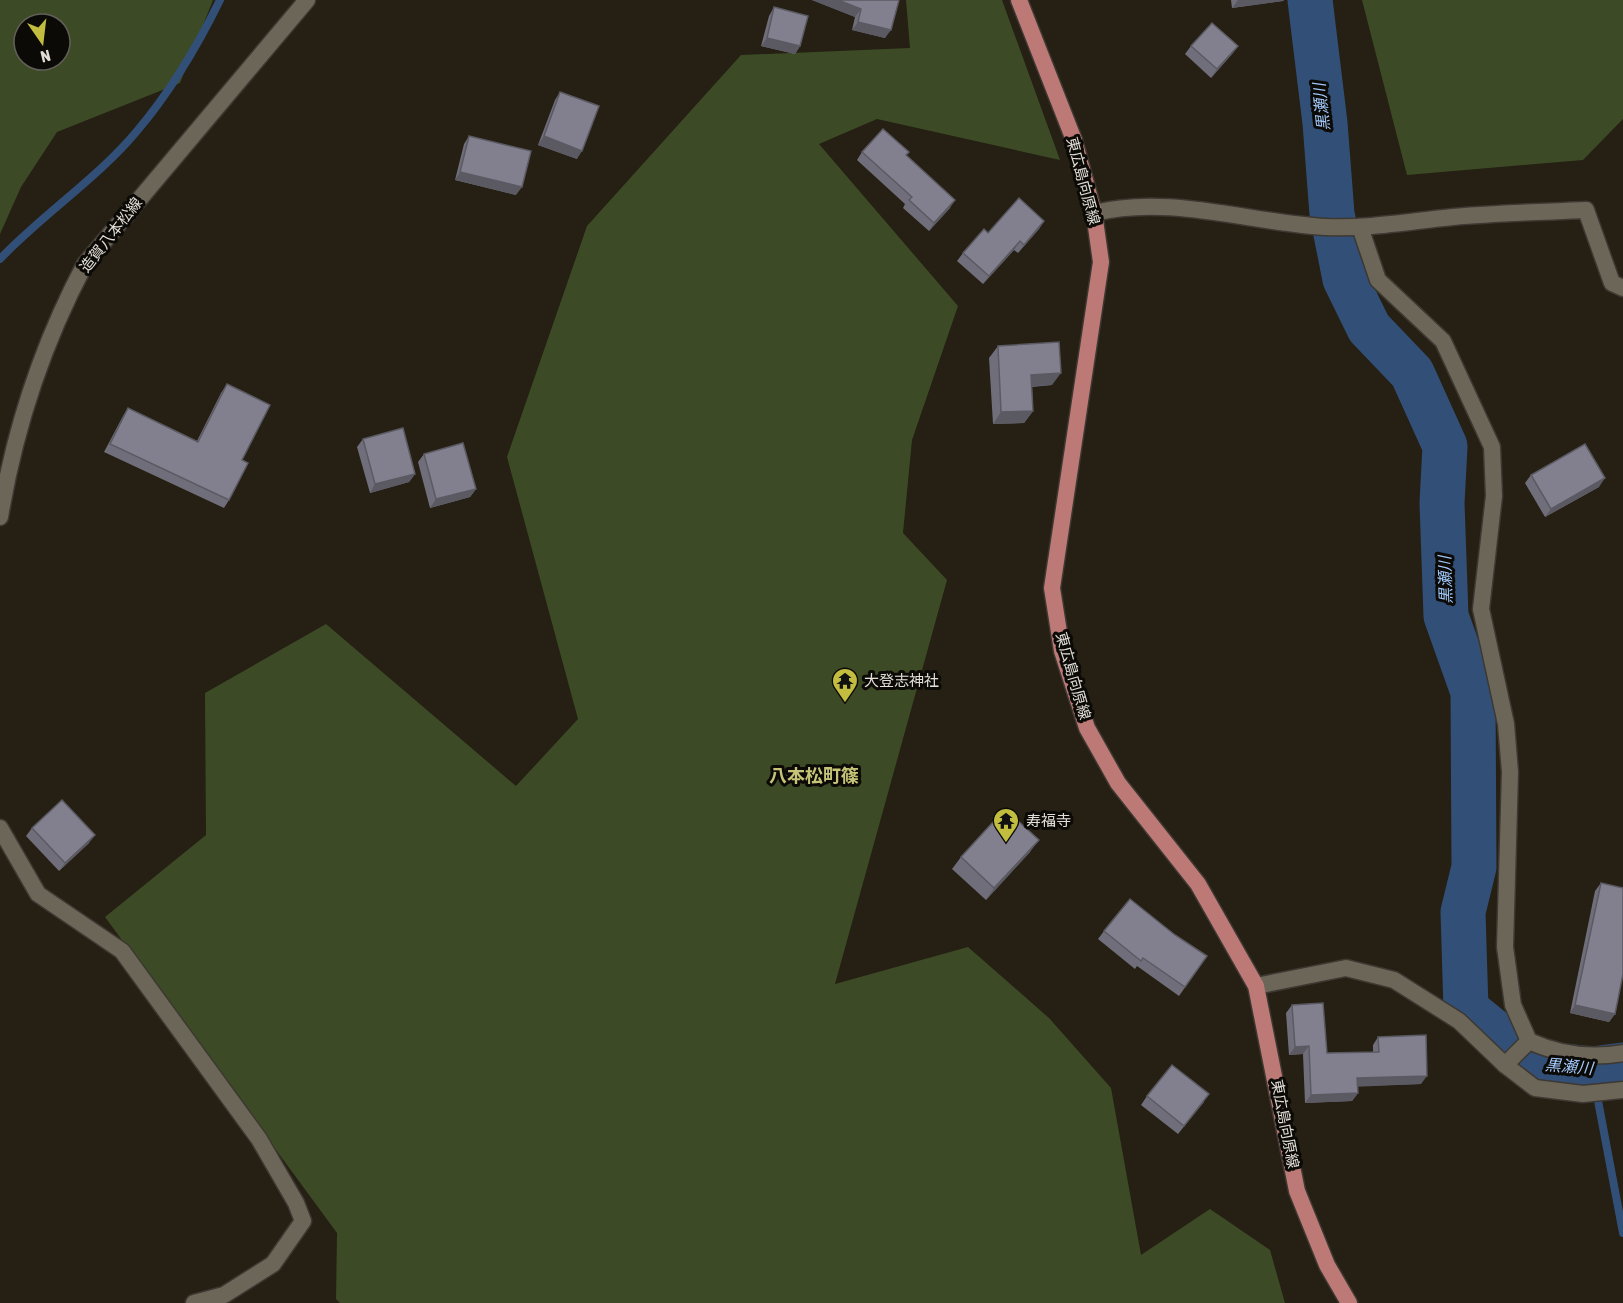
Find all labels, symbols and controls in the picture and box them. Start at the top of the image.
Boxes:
north arrow [12,12,72,72]
text: N [39,47,52,66]
water label: 黒瀬川 [1309,80,1332,132]
street label: 東広島向原線 [1064,135,1103,227]
street label: 造賀八本松線 [76,194,145,275]
water label: 黒瀬川 [1435,554,1455,604]
street label: 東広島向原線 [1053,630,1094,721]
temple icon: 大登志神社 [830,666,860,704]
place label: 大登志神社 [864,672,939,689]
district label: 八本松町篠 [769,765,859,786]
temple icon: 寿福寺 [991,806,1021,844]
place label: 寿福寺 [1026,812,1071,829]
water label: 黒瀬川 [1544,1055,1596,1077]
street label: 東広島向原線 [1269,1078,1302,1170]

